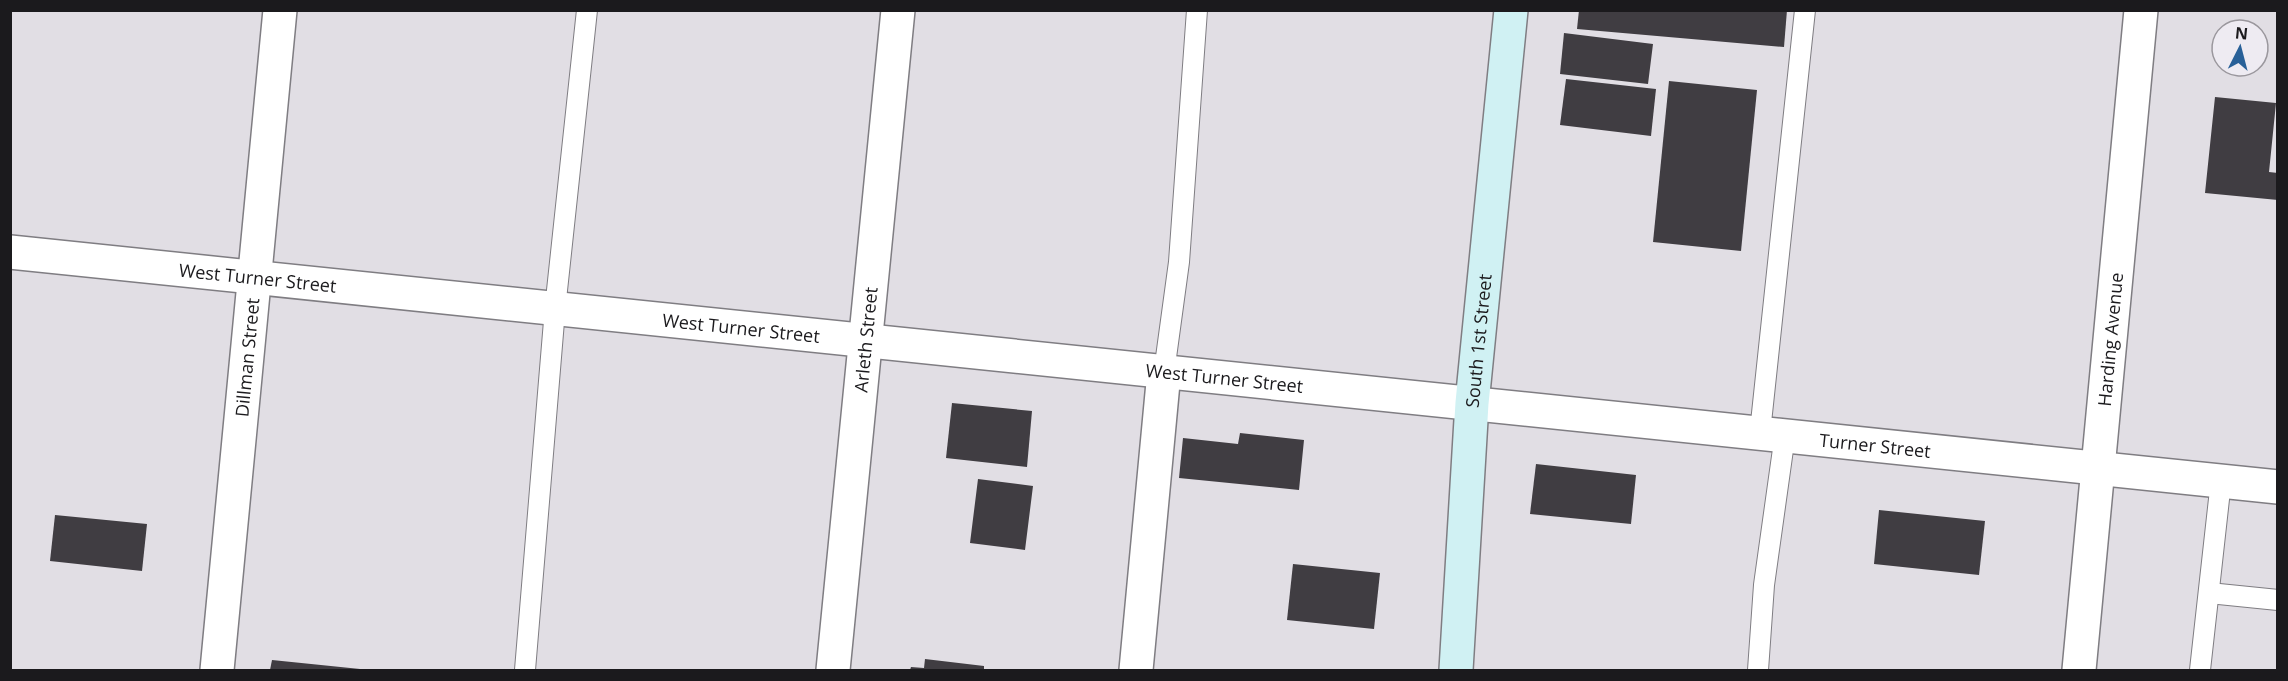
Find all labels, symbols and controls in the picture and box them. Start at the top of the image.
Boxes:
north arrow [2210,18,2270,78]
text: N [2234,21,2249,45]
street label: West Turner Street [178,258,338,298]
street label: Harding Avenue [2092,271,2128,408]
street label: South 1st Street [1460,273,1497,409]
street label: Arleth Street [848,286,883,393]
street label: Dillman Street [229,297,264,418]
street label: West Turner Street [661,308,821,348]
street label: West Turner Street [1145,358,1304,398]
street label: Turner Street [1818,428,1932,463]

